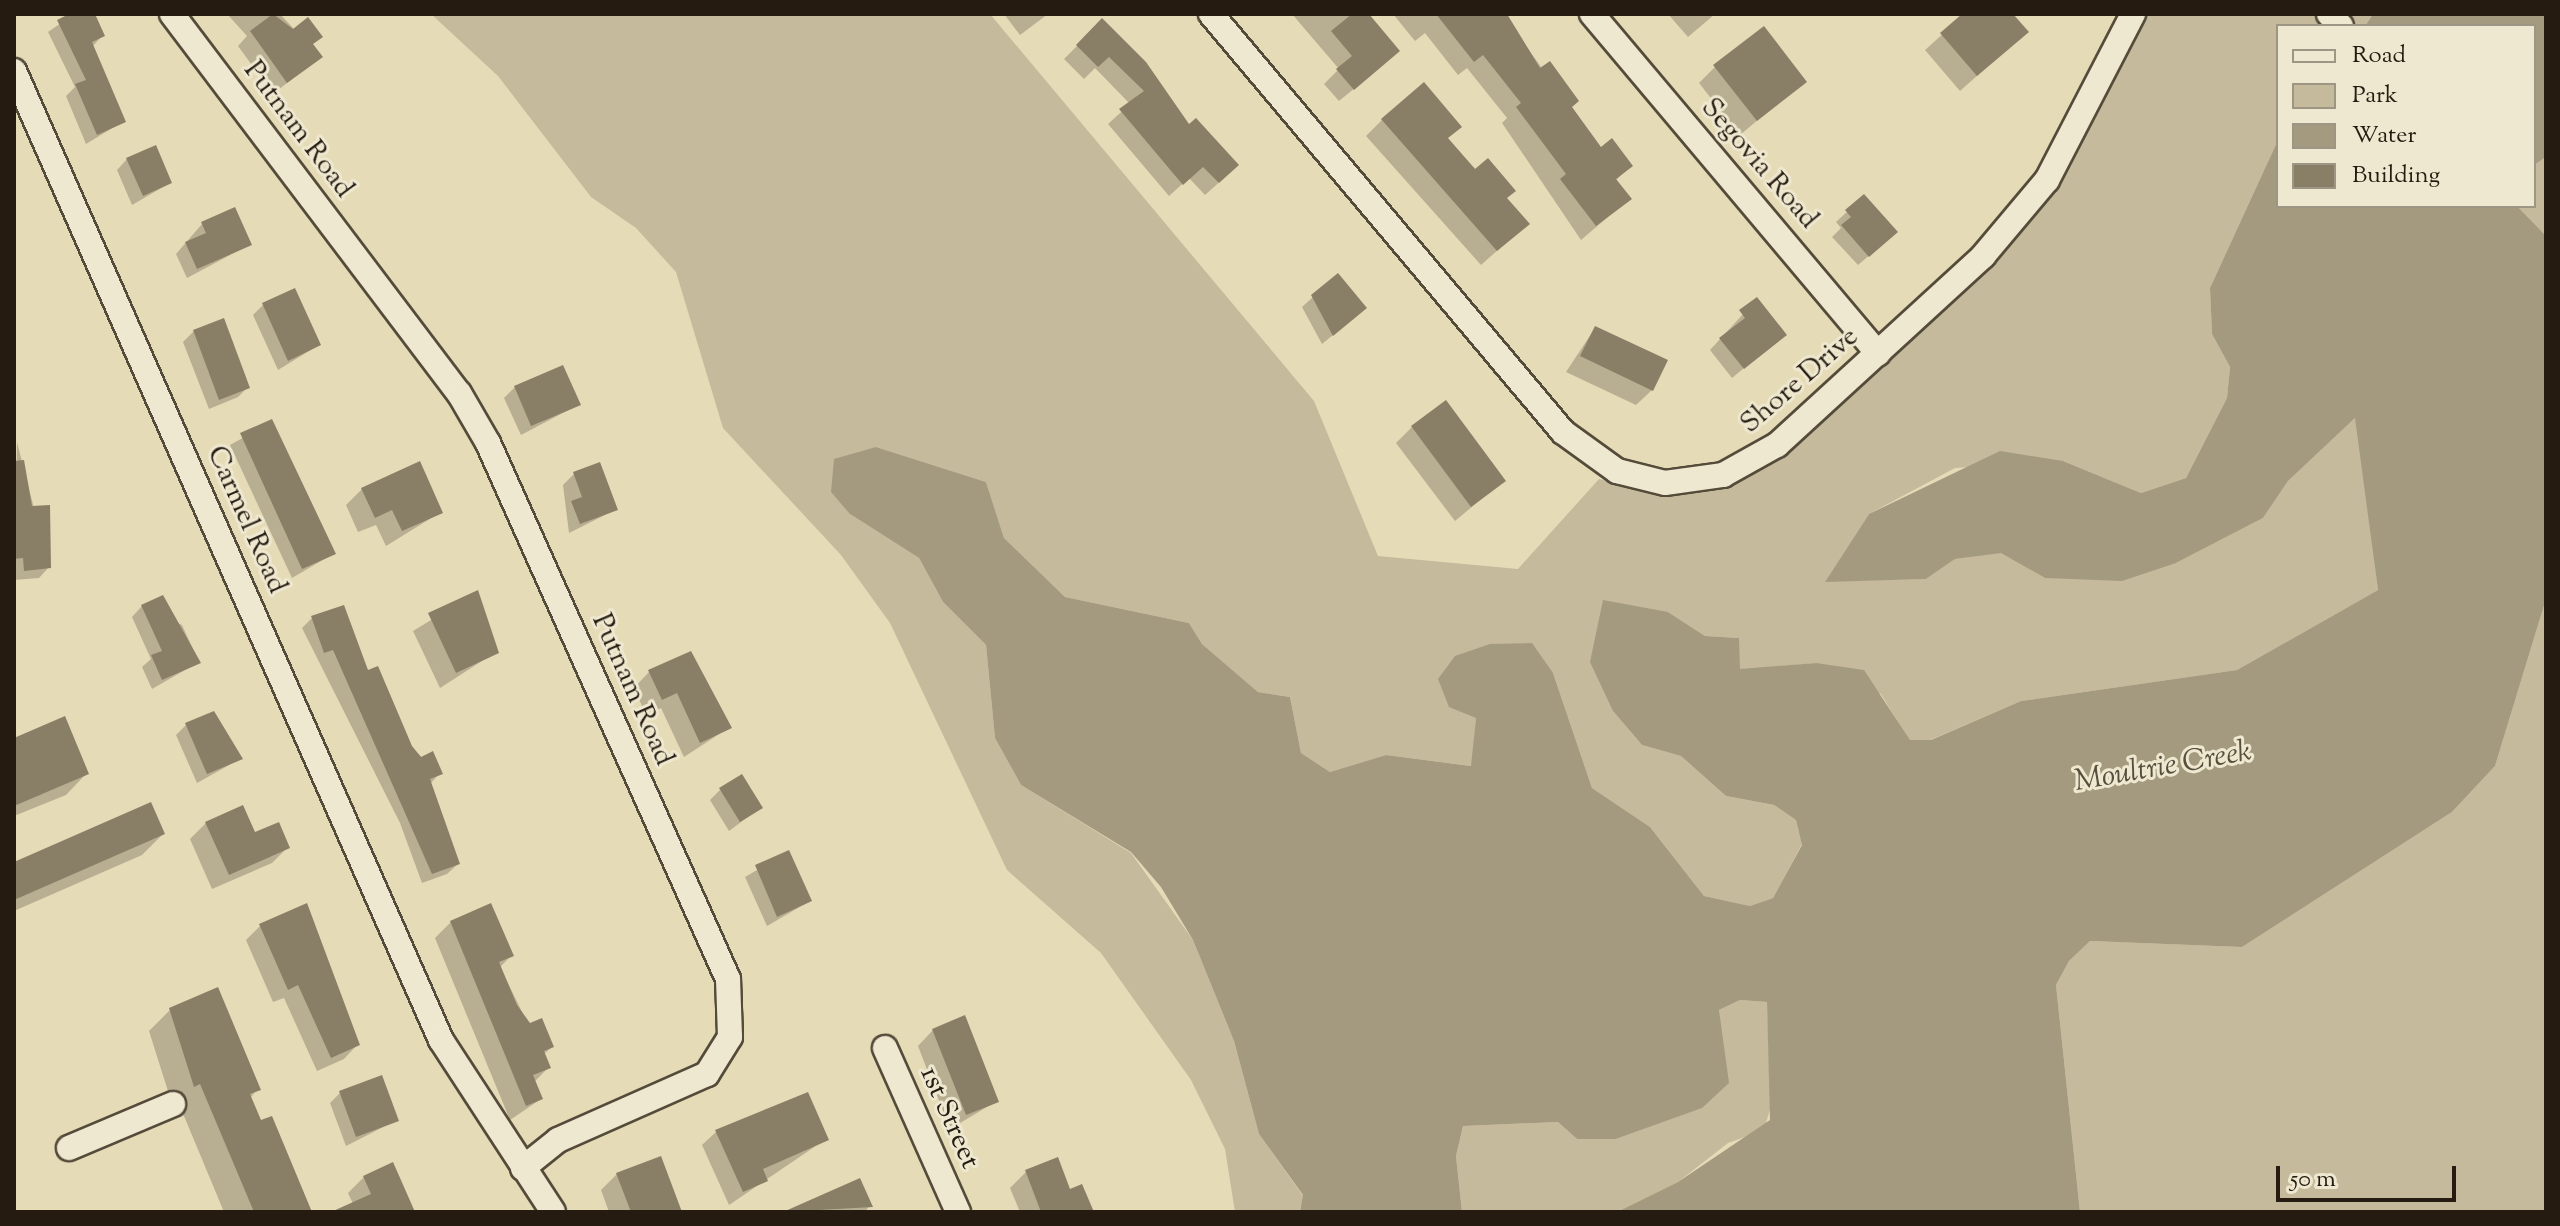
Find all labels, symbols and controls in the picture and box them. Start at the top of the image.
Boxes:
legend [2276,24,2536,208]
text: Road [2352,39,2406,73]
street label: Putnam Road [236,55,360,205]
text: Park [2352,79,2398,113]
street label: Segovia Road [1693,92,1825,236]
text: Water [2352,119,2416,153]
text: Building [2352,159,2440,193]
street label: Shore Drive [1734,321,1866,441]
street label: Carmel Road [199,441,293,599]
street label: Putnam Road [584,609,680,771]
water label: Moultrie Creek [2072,735,2254,801]
street label: 1st Street [912,1062,986,1174]
scale bar [2280,1150,2460,1200]
text: 50 m [2290,1163,2336,1197]

